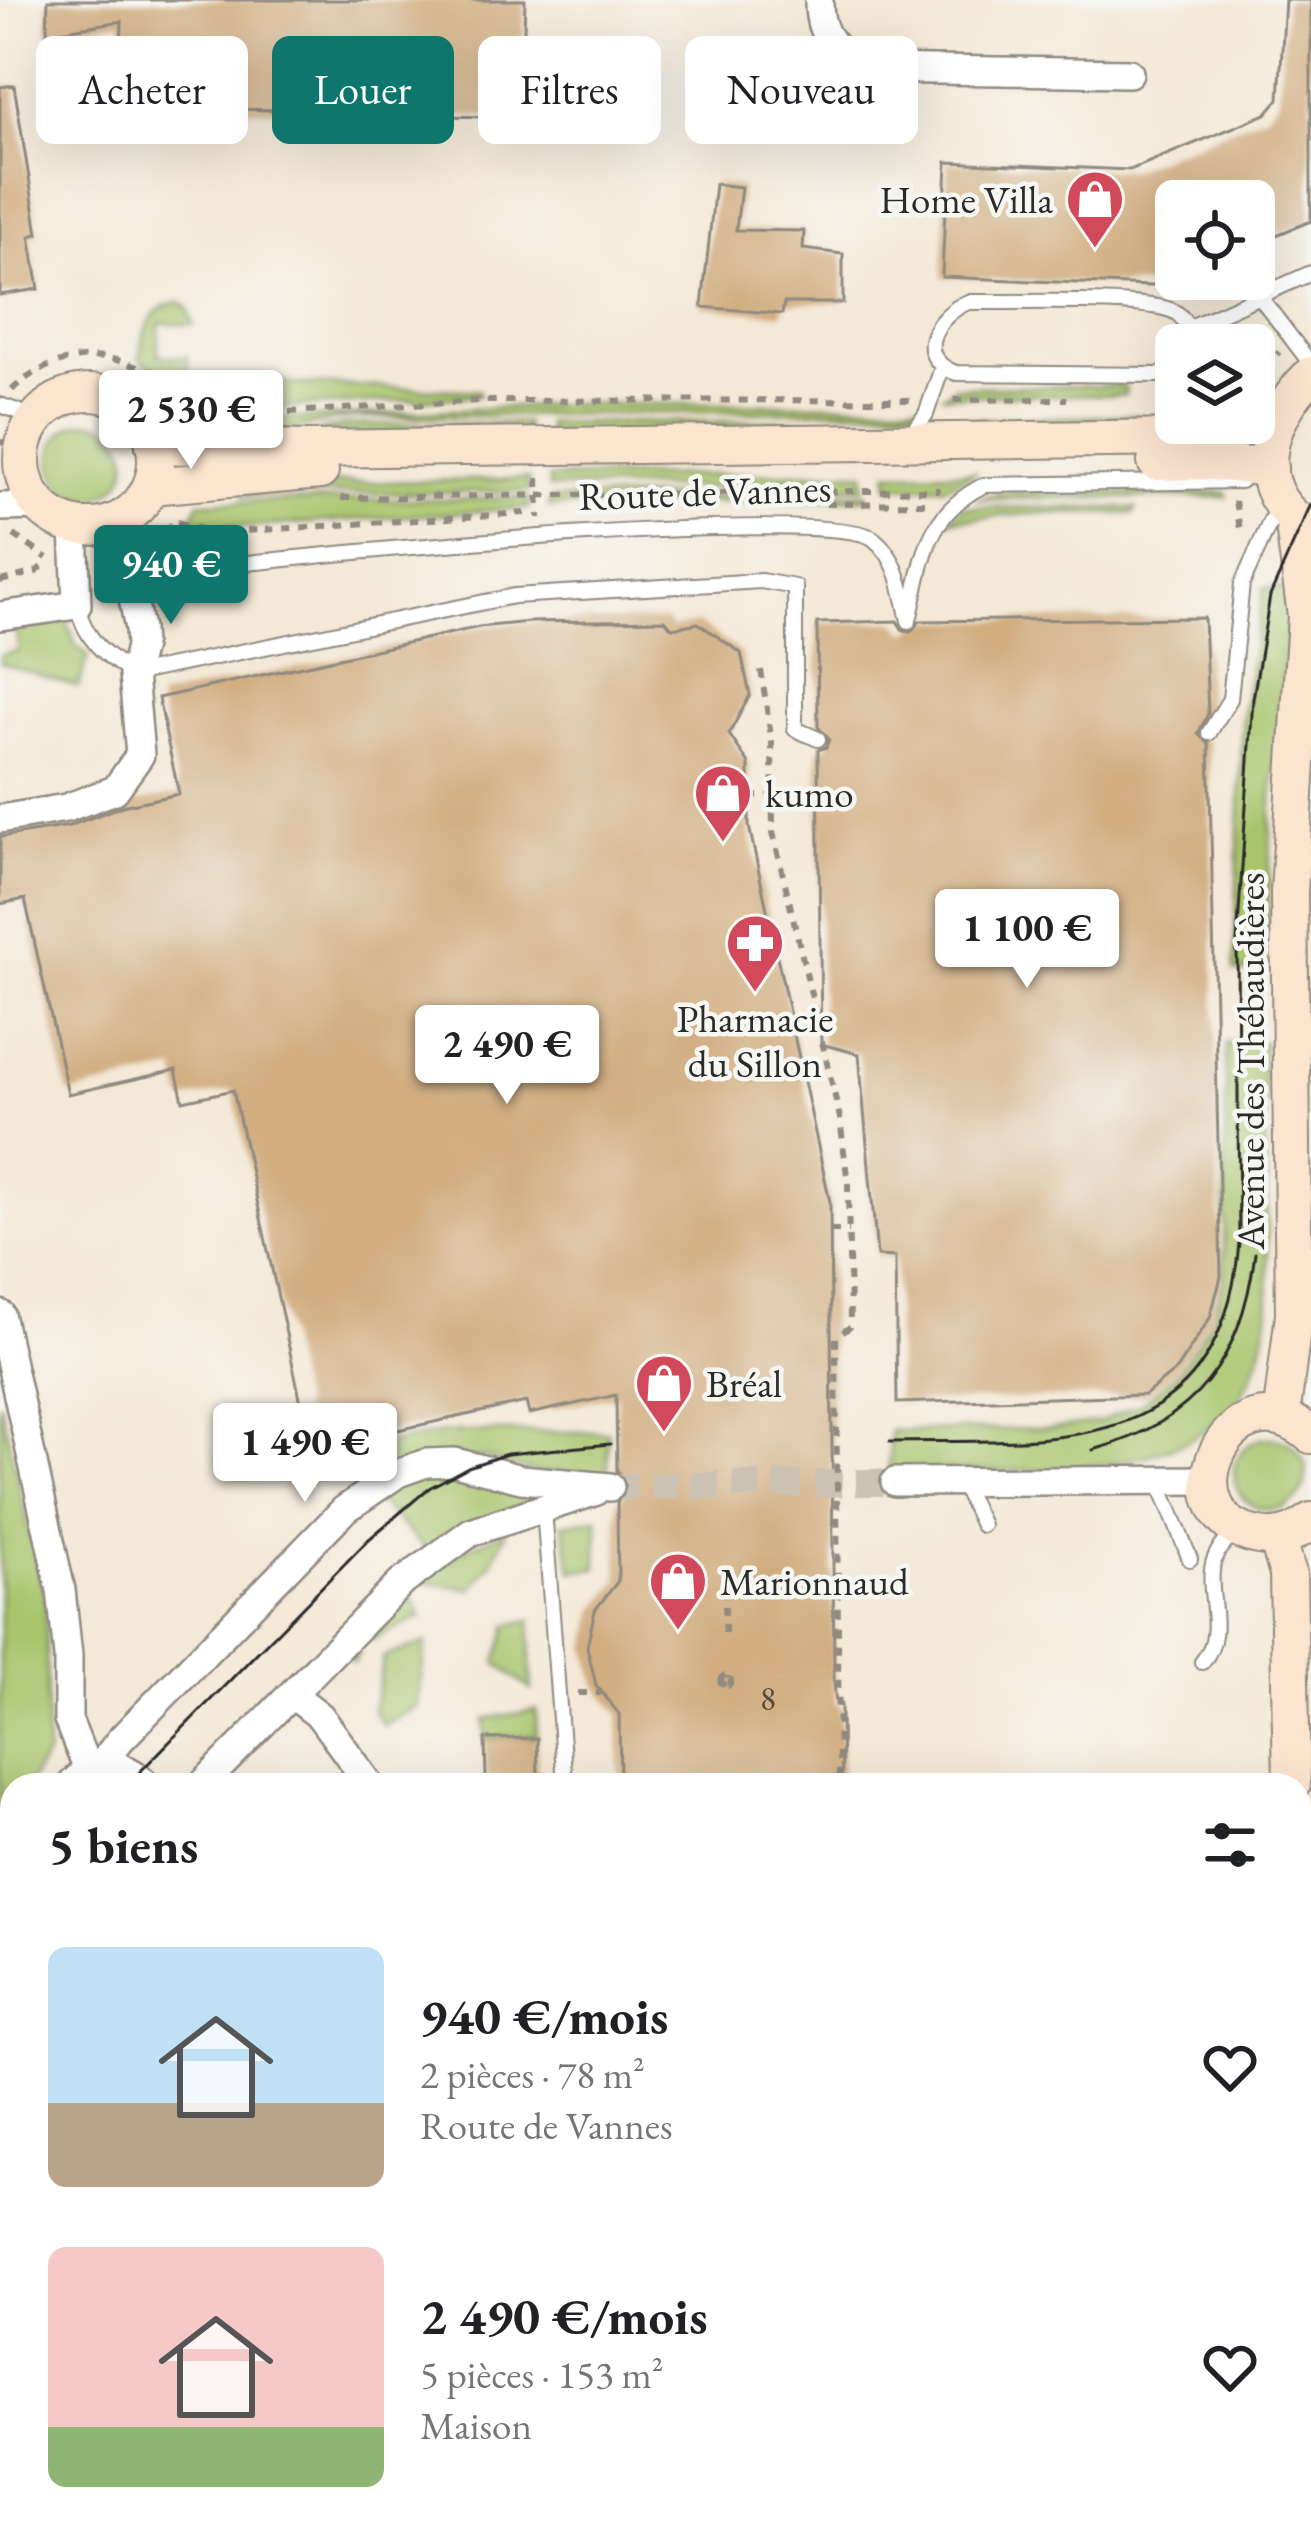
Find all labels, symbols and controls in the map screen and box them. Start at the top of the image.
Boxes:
chip: Acheter [36,36,248,144]
chip: Louer [272,36,454,144]
chip: Filtres [478,36,661,144]
chip: Nouveau [685,36,918,144]
shop icon: Home Villa [1064,168,1126,250]
place label: Home Villa [879,174,1053,225]
map controls [1155,180,1275,444]
button: locate [1155,180,1275,300]
button: layers [1155,324,1275,444]
pin: 2 530 € [80,370,302,472]
text: 2 530 € [126,383,256,434]
street label: Route de Vannes [578,462,832,522]
pin: 940 € [87,525,255,627]
text: 940 € [121,538,221,589]
shop icon: kumo [692,762,754,844]
place label: kumo [765,768,854,819]
street label: Avenue des Thébaudières [1225,872,1276,1251]
pin: 1 100 € [916,889,1138,991]
text: 1 100 € [962,902,1092,953]
pharmacy icon: Pharmacie du Sillon [724,912,786,994]
place label: Pharmacie du Sillon [677,993,833,1089]
pin: 2 490 € [396,1005,618,1107]
text: 2 490 € [442,1018,572,1069]
shop icon: Bréal [633,1352,695,1434]
place label: Bréal [706,1358,782,1409]
pin: 1 490 € [194,1403,416,1505]
text: 1 490 € [240,1416,370,1467]
shop icon: Marionnaud [647,1550,709,1632]
place label: Marionnaud [720,1556,909,1607]
house number: 8 [760,1677,776,1720]
text: 5 biens [48,1812,198,1878]
icon: filters [1197,1812,1263,1878]
text: 940 €/mois [420,1983,668,2049]
icon: home [144,1995,288,2139]
icon: heart [1197,2034,1263,2100]
text: 2 pièces · 78 m² [420,2049,645,2100]
text: Route de Vannes [420,2100,673,2151]
text: 2 490 €/mois [420,2283,708,2349]
icon: home [144,2295,288,2439]
icon: heart [1197,2334,1263,2400]
text: 5 pièces · 153 m² [420,2349,663,2400]
text: Maison [420,2400,532,2451]

